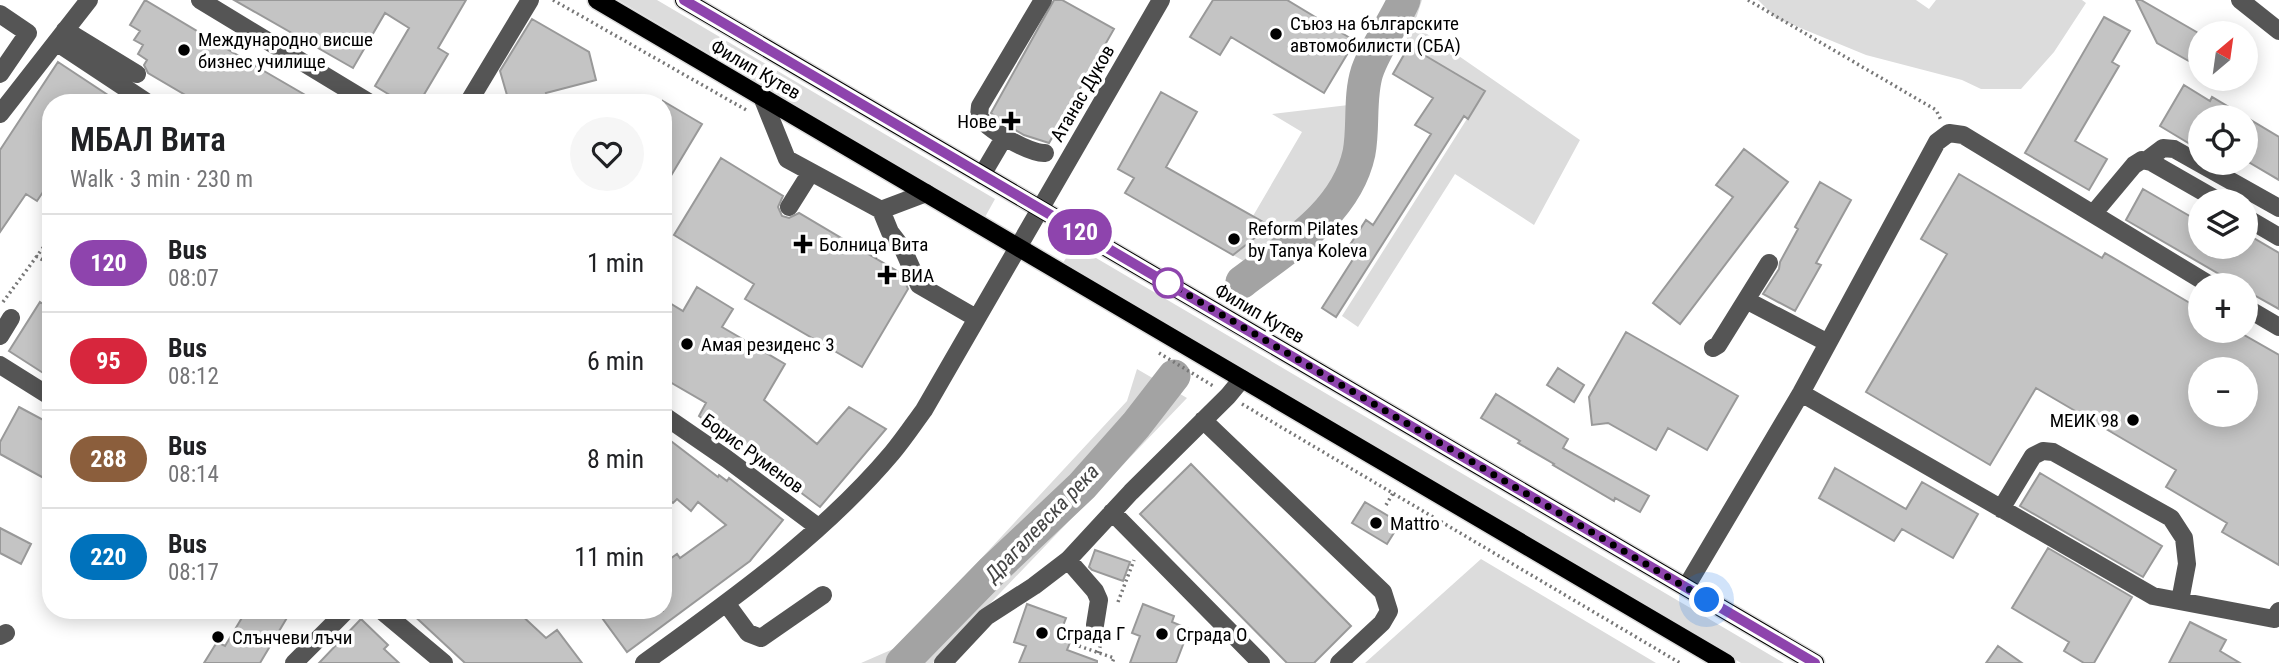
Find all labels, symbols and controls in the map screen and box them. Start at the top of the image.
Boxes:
place label: Съюз на българските автомобилисти (СБА) [1290,12,1461,57]
north arrow [2188,21,2258,91]
map controls [2188,21,2258,427]
marker: Съюз на българските автомобилисти (СБА) [1268,26,1284,42]
place label: Международно висше бизнес училище [198,28,373,73]
street label: Филип Кутев [707,34,805,104]
street label: Атанас Дуков [1046,41,1119,146]
marker: Международно висше бизнес училище [176,42,192,58]
button: locate [2188,105,2258,175]
place label: Нове [957,110,997,133]
marker: Нове [1003,113,1019,129]
button: heart [570,117,644,191]
text: МБАЛ Вита [70,120,226,159]
text: Walk · 3 min · 230 m [70,166,253,193]
button: layers [2188,189,2258,259]
line badge: 120 [1040,209,1120,255]
place label: Reform Pilates by Tanya Koleva [1248,217,1367,262]
text: 120 [1062,218,1098,246]
marker: Reform Pilates by Tanya Koleva [1226,231,1242,247]
place label: Болница Вита [819,233,928,256]
marker: Болница Вита [793,234,813,254]
text: Bus [168,235,207,265]
text: 1 min [587,248,644,278]
text: 120 [90,249,127,277]
place label: ВИА [901,264,934,287]
text: 08:07 [168,265,219,292]
marker: ВИА [879,267,895,283]
unlabelled marker [1153,268,1183,298]
button: + [2188,273,2258,343]
street label: Филип Кутев [1211,278,1309,348]
text: Bus [168,333,207,363]
place label: Амая резиденс 3 [701,333,835,356]
marker: Амая резиденс 3 [679,336,695,352]
text: 6 min [587,346,644,376]
text: 95 [96,347,121,375]
button: − [2188,357,2258,427]
text: 08:12 [168,363,219,390]
street label: Борис Руменов [697,409,808,498]
place label: МЕИК 98 [2050,409,2119,432]
marker: МЕИК 98 [2125,412,2141,428]
text: Bus [168,431,207,461]
text: 8 min [587,444,644,474]
text: 288 [90,445,127,473]
water label: Драгалевска река [979,459,1104,588]
text: 08:14 [168,461,219,488]
place label: Mattro [1390,512,1440,535]
marker: Mattro [1368,515,1384,531]
text: Bus [168,529,207,559]
text: 11 min [574,542,644,572]
text: 220 [90,543,127,571]
text: 08:17 [168,559,219,586]
your location [1689,582,1724,617]
place label: Сграда Г [1056,622,1125,645]
place label: Сграда О [1176,623,1247,646]
marker: Сграда Г [1034,625,1050,641]
place label: Слънчеви лъчи [232,626,352,649]
marker: Сграда О [1154,626,1170,642]
marker: Слънчеви лъчи [210,629,226,645]

